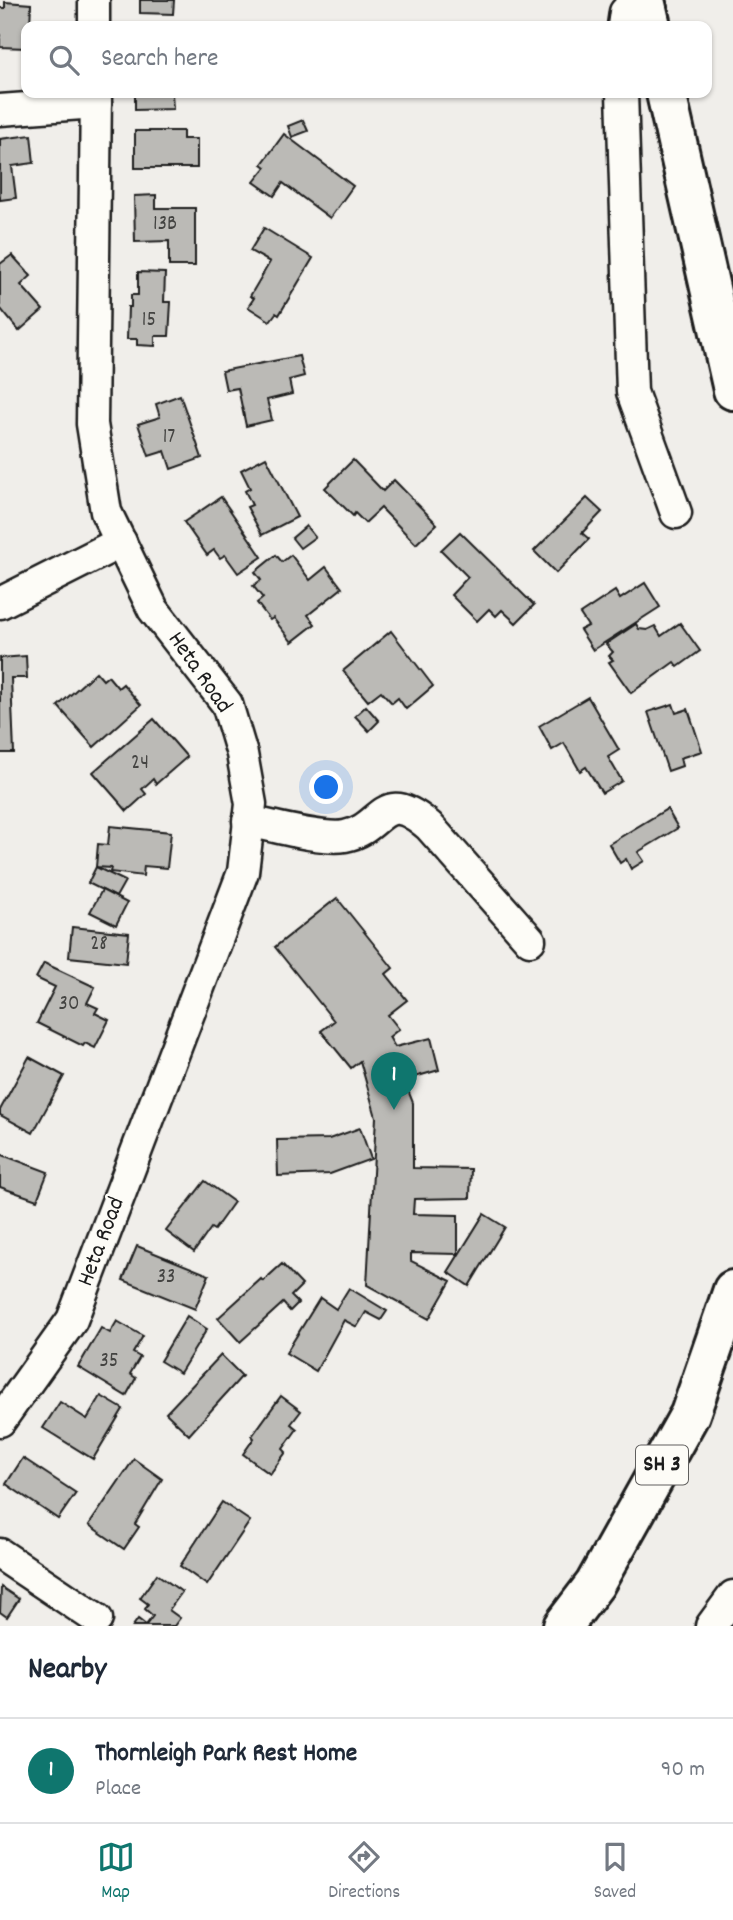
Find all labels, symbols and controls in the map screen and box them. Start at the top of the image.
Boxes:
search box [21,21,712,98]
icon: search [45,41,83,79]
text: Search here [101,41,219,78]
house number: 13B [153,210,177,240]
house number: 15 [142,306,156,336]
house number: 17 [163,423,175,453]
street label: Heta Road [158,625,240,721]
house number: 24 [131,749,149,779]
your location [309,770,343,804]
house number: 28 [90,930,108,960]
house number: 30 [59,990,79,1020]
pin: 1 [371,1052,417,1110]
street label: Heta Road [69,1192,135,1292]
house number: 33 [157,1263,175,1293]
house number: 35 [99,1347,119,1377]
road number: SH 3 [636,1446,688,1484]
text: Nearby [28,1650,106,1693]
text: Thornleigh Park Rest Home [95,1736,357,1773]
text: 1 [48,1754,54,1787]
text: 90 m [661,1754,705,1787]
text: Place [95,1773,141,1806]
tab: Map [97,1838,135,1907]
tab: Directions [328,1838,400,1907]
tab: Saved [594,1838,636,1907]

